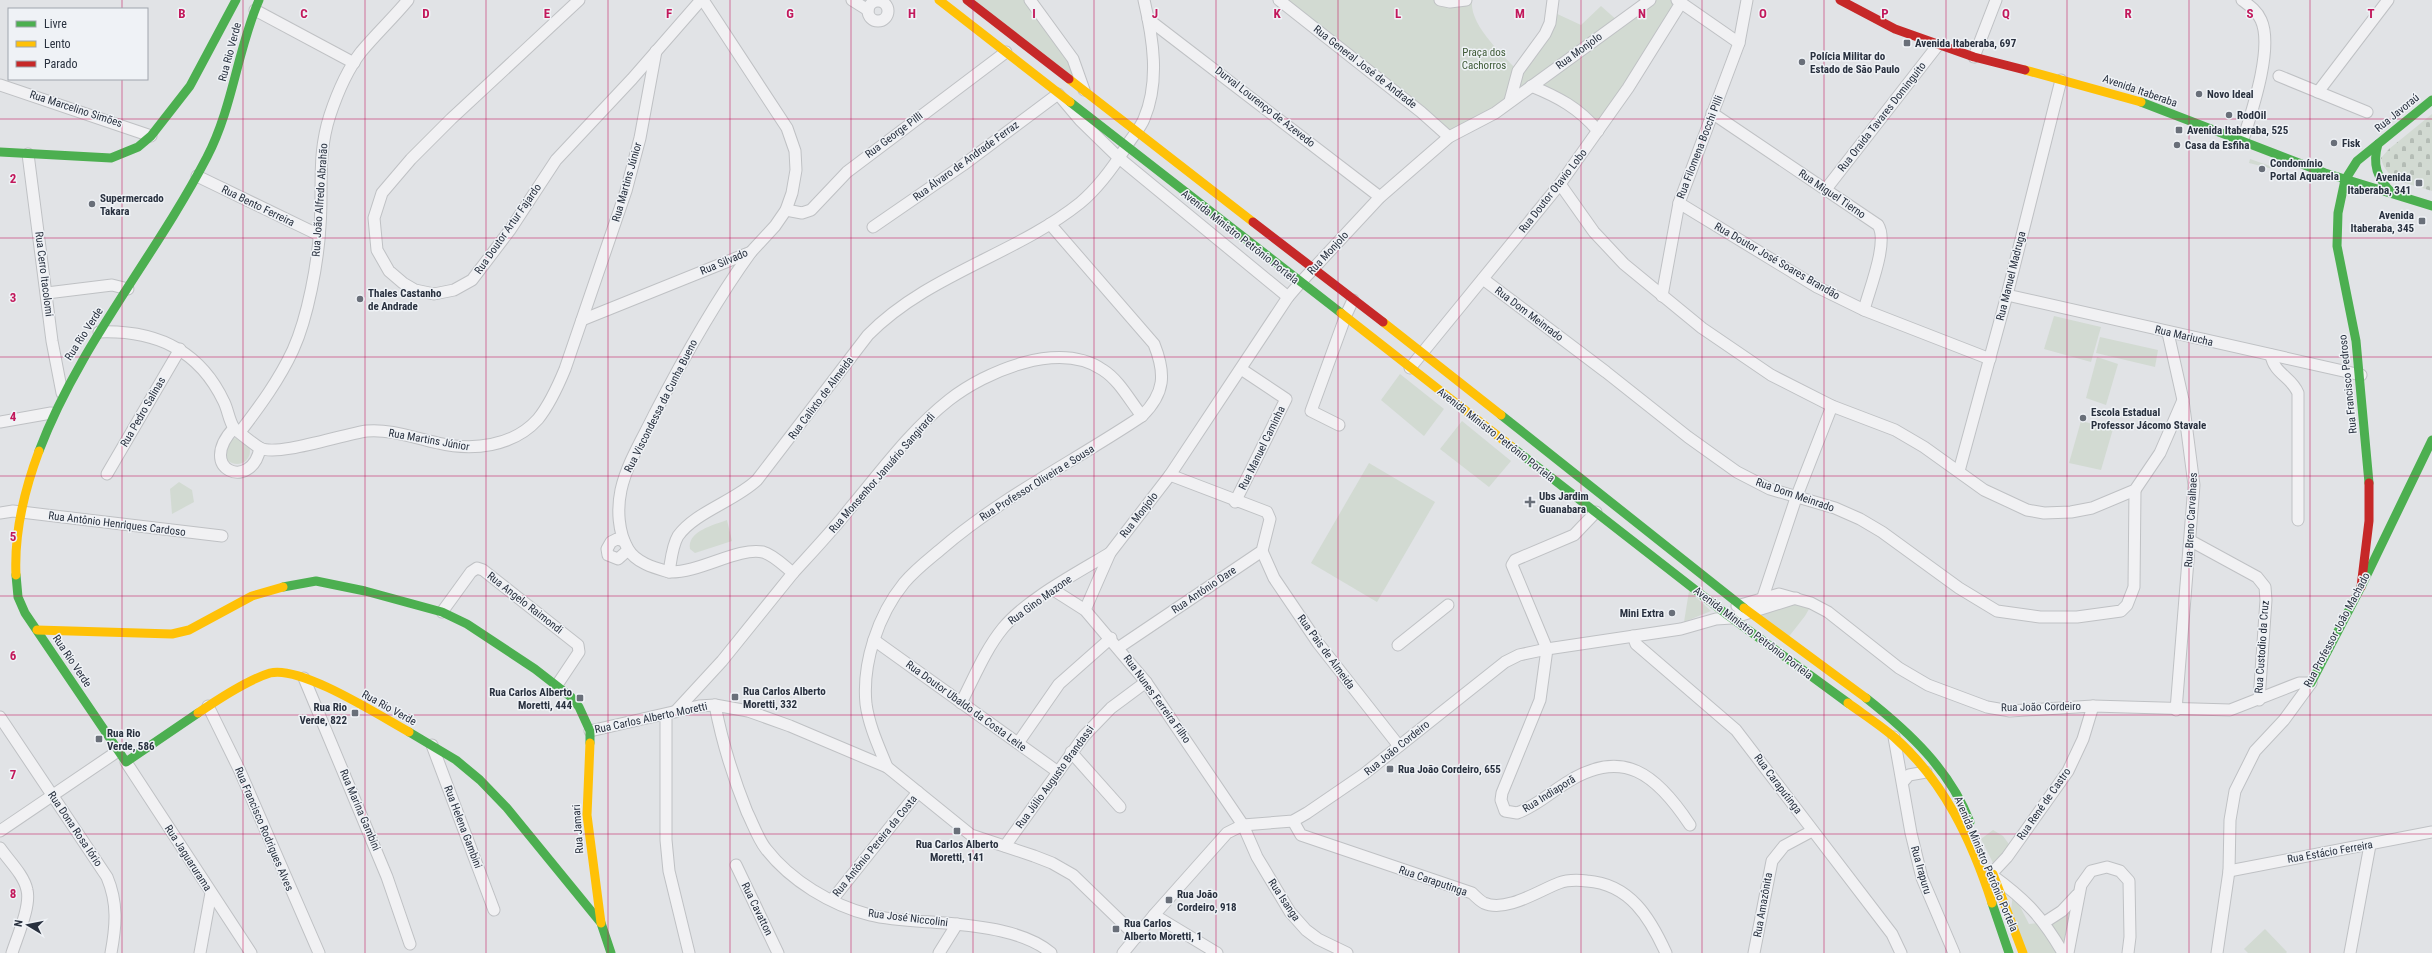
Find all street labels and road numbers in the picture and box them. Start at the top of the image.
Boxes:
street label: Rua Rio Verde [216,21,244,83]
street label: Rua General José de Andrade [1311,23,1419,111]
street label: Rua Monjolo [1553,30,1605,72]
street label: Rua Oraida Tavares Dominguito [1835,59,1929,174]
street label: Durval Lourenço de Azevedo [1213,64,1318,150]
street label: Avenida Itaberaba [2101,72,2179,110]
street label: Rua Marcelino Simões [28,88,124,130]
street label: Rua Javoraú [2372,91,2422,135]
street label: Rua Filomena Bocchi Pilli [1674,93,1726,201]
street label: Rua George Pilli [863,109,925,161]
street label: Rua Álvaro de Andrade Ferraz [911,118,1022,204]
street label: Rua Martins Júnior [609,140,645,223]
street label: Rua João Alfredo Abrahão [310,142,330,257]
street label: Rua Doutor Otavio Lobo [1516,146,1590,235]
street label: Rua Miguel Tierno [1796,167,1868,221]
street label: Rua Doutor Artur Fajardo [472,181,544,277]
street label: Rua Bento Ferreira [219,183,297,229]
street label: Avenida Ministro Petrônio Portela [1179,187,1301,287]
street label: Rua Doutor José Soares Brandão [1712,220,1842,303]
street label: Rua Monjolo [1305,228,1352,277]
street label: Rua Manuel Madruga [1994,230,2028,322]
street label: Rua Cerro Itacolomi [32,231,56,317]
street label: Rua Silvado [698,246,750,278]
street label: Rua Dom Meinrado [1492,284,1566,344]
street label: Rua Rio Verde [62,305,106,363]
street label: Rua Mariucha [2154,323,2214,349]
street label: Rua Francisco Pedroso [2336,333,2360,434]
street label: Rua Viscondessa da Cunha Bueno [622,337,701,475]
street label: Rua Calixto de Almeida [786,354,856,442]
street label: Rua Pedro Salinas [118,375,168,449]
street label: Avenida Ministro Petrônio Portela [1435,385,1557,485]
street label: Rua Manuel Caminha [1236,404,1288,492]
street label: Rua Monsenhor Januário Sangirardi [826,410,938,536]
street label: Rua Martins Júnior [387,426,471,454]
street label: Rua Professor Oliveira e Sousa [977,442,1097,524]
street label: Rua Breno Carvalhaes [2182,472,2200,568]
street label: Rua Dom Meinrado [1754,475,1836,515]
street label: Rua Monjolo [1117,489,1161,540]
street label: Rua Antônio Henriques Cardoso [48,509,187,539]
street label: Rua Antônio Dare [1169,564,1239,616]
street label: Rua Angelo Raimondi [485,569,565,637]
street label: Rua Professor João Machado [2301,570,2373,690]
street label: Rua Gino Mazone [1006,572,1074,628]
street label: Avenida Ministro Petrônio Portela [1691,584,1815,682]
street label: Rua Custodio da Cruz [2252,600,2272,694]
street label: Rua Pais de Almeida [1295,612,1357,692]
street label: Rua Rio Verde [50,632,94,690]
street label: Rua Nunes Ferreira Filho [1121,652,1194,746]
street label: Rua Doutor Ubaldo da Costa Leite [903,658,1029,754]
street label: Rua Rio Verde [359,688,419,728]
street label: Rua Carlos Alberto Moretti [593,700,709,736]
street label: Rua João Cordeiro [2001,700,2082,714]
street label: Rua João Cordeiro [1362,717,1433,778]
street label: Rua Júlio Augusto Brandassi [1013,723,1097,831]
street label: Rua Caraputinga [1751,752,1805,816]
street label: Rua Francisco Rodrigues Alves [232,765,296,893]
street label: Rua René de Castro [2014,765,2074,842]
street label: Rua Marina Gambini [337,767,383,853]
street label: Rua Indiaporã [1520,773,1578,815]
street label: Rua Helena Gambini [441,784,485,870]
street label: Rua Dona Rosa Iório [45,789,105,869]
street label: Rua Antônio Pereira da Costa [830,793,920,899]
street label: Avenida Ministro Petrônio Portela [1952,794,2020,934]
street label: Rua Jamari [570,804,586,854]
street label: Rua Jaguarurama [162,823,214,893]
street label: Rua Estácio Ferreira [2286,838,2374,866]
street label: Rua Irapuru [1908,844,1934,896]
street label: Rua Caraputinga [1397,863,1469,899]
street label: Rua Amazônita [1751,872,1775,938]
street label: Rua Isanga [1265,876,1303,924]
street label: Rua Cavatton [739,880,775,938]
street label: Rua José Niccolini [867,907,949,929]

